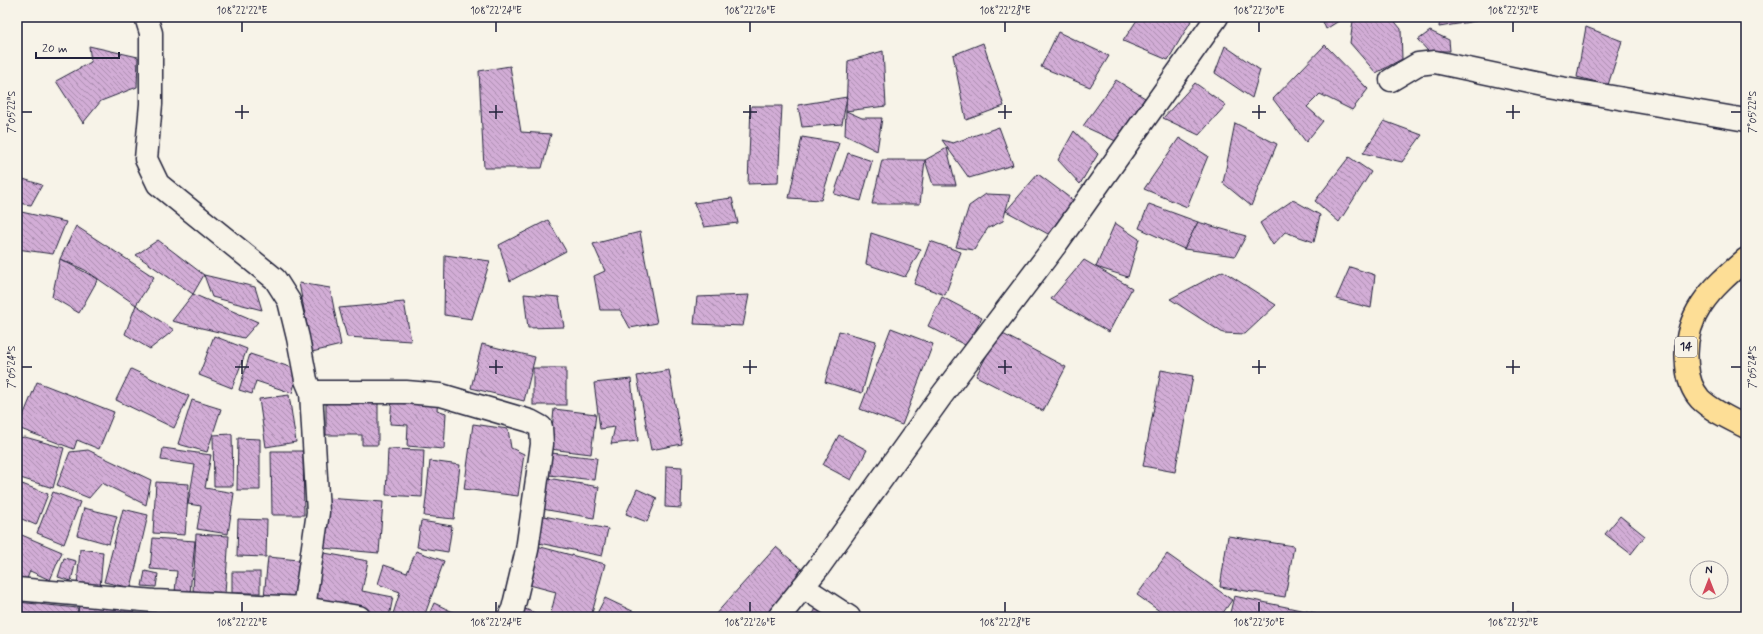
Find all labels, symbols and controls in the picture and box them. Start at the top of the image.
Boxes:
text: 108°22'22"E [217,4,268,18]
text: 108°22'24"E [470,4,522,18]
text: 108°22'26"E [724,4,776,18]
text: 108°22'28"E [979,4,1031,18]
text: 108°22'30"E [1234,4,1285,18]
text: 108°22'32"E [1488,4,1538,18]
scale bar [36,34,119,60]
text: 20 m [42,41,68,57]
text: 7°05'22"S [5,91,19,133]
text: 7°05'22"S [1746,91,1760,133]
road number: 14 [1675,337,1697,357]
text: 7°05'24"S [5,345,19,388]
text: 7°05'24"S [1746,345,1760,388]
north arrow [1689,560,1729,600]
text: N [1705,564,1713,578]
text: 108°22'22"E [217,616,268,630]
text: 108°22'24"E [470,616,522,630]
text: 108°22'26"E [724,616,776,630]
text: 108°22'28"E [979,616,1031,630]
text: 108°22'30"E [1234,616,1285,630]
text: 108°22'32"E [1488,616,1538,630]

